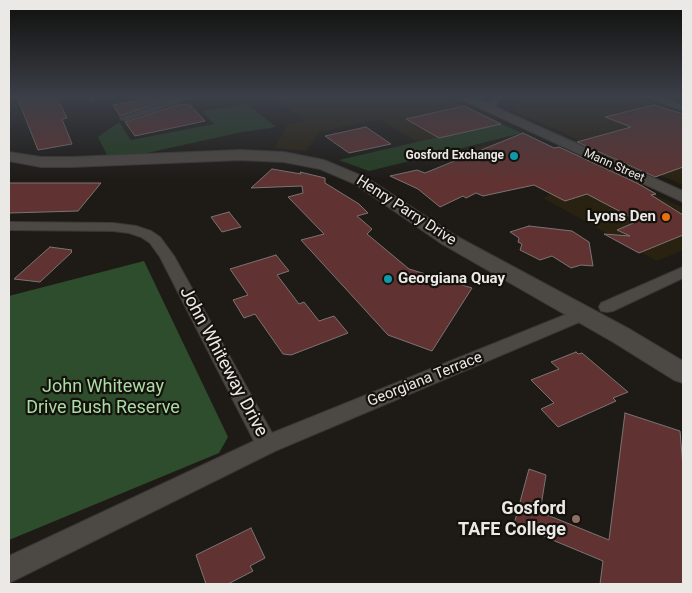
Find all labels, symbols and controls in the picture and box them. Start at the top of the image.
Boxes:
street label: Mann Street [581,146,647,186]
place label: Gosford Exchange [406,149,504,163]
marker: Gosford Exchange [508,150,520,162]
street label: Henry Parry Drive [353,172,459,250]
place label: Lyons Den [587,208,656,226]
marker: Lyons Den [660,211,672,223]
place label: Georgiana Quay [398,270,505,288]
marker: Georgiana Quay [382,273,394,285]
street label: John Whiteway Drive [174,283,272,441]
street label: Georgiana Terrace [365,349,485,411]
park label: John Whiteway Drive Bush Reserve [26,376,180,418]
place label: Gosford TAFE College [458,498,566,540]
marker: Gosford TAFE College [570,513,582,525]

